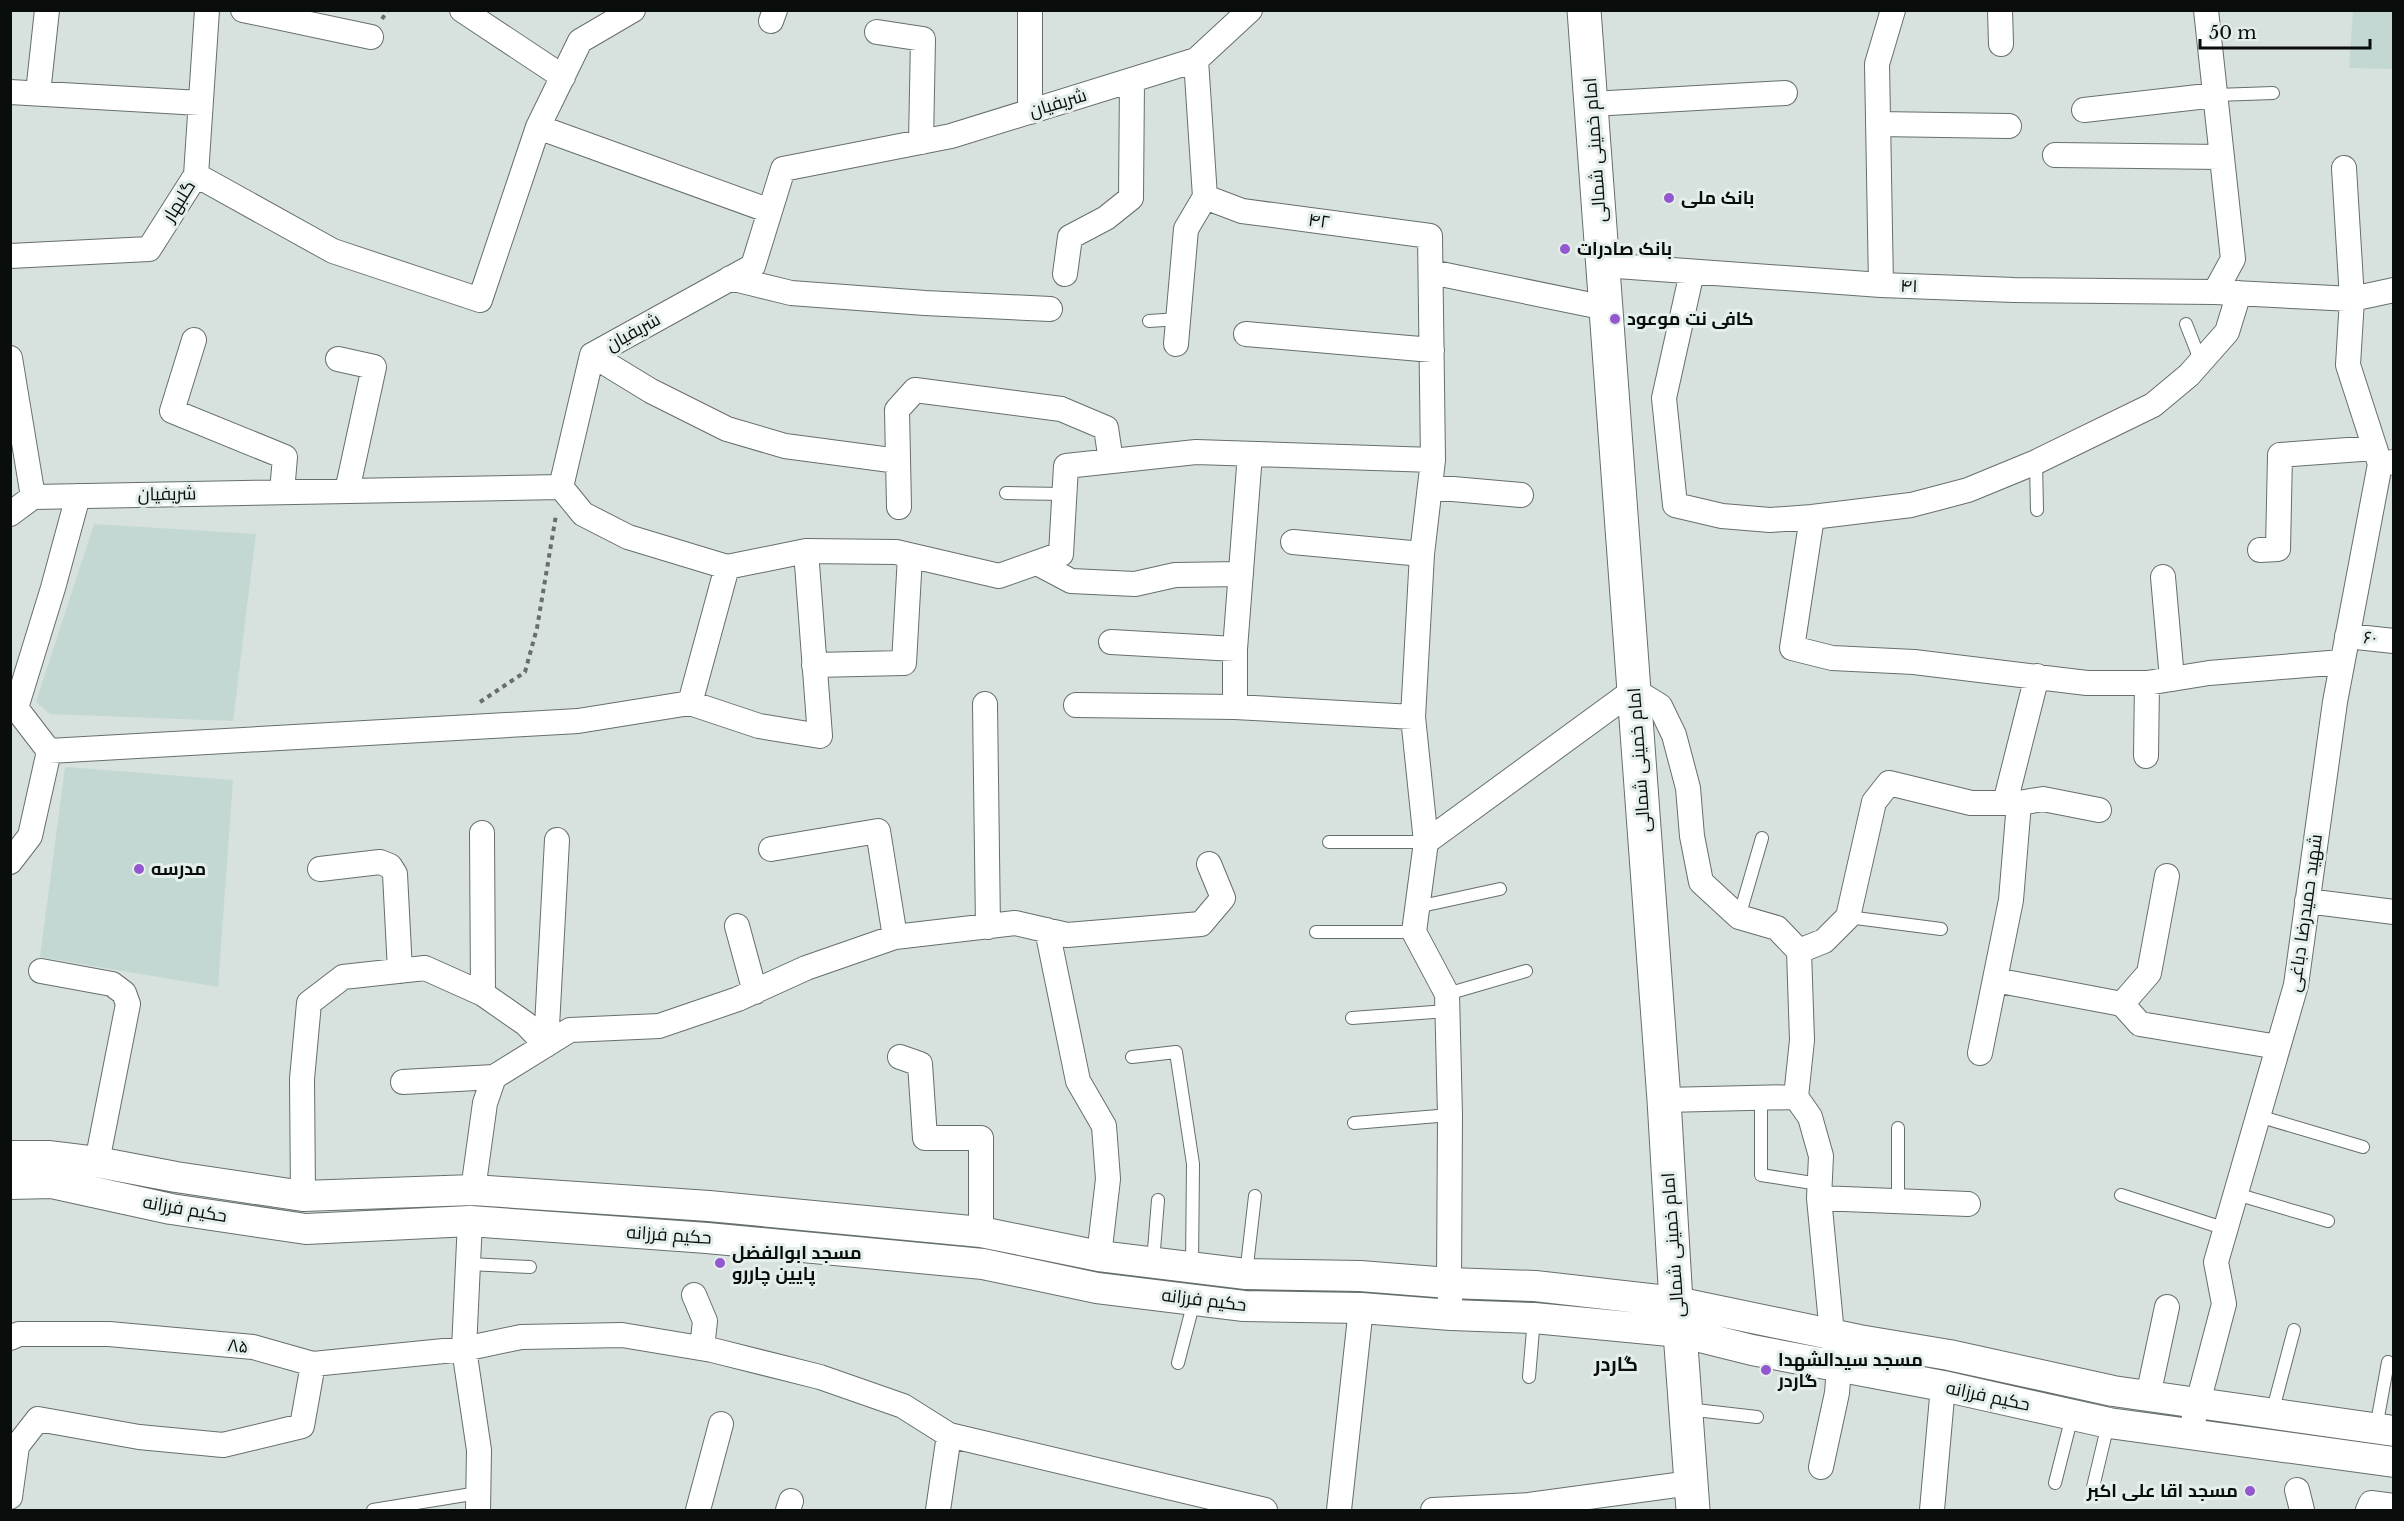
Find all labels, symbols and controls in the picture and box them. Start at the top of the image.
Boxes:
scale bar [2200,12,2370,50]
text: 50 m [2209,22,2257,44]
street label: امام خمینی شمالی [1579,77,1612,223]
street label: شریفیان [1027,84,1089,122]
street label: گلبهار [157,176,200,227]
place label: بانک ملی [1681,187,1754,209]
marker: بانک ملی [1662,191,1676,205]
street label: ۴۲ [1307,209,1331,233]
place label: بانک صادرات [1577,238,1672,260]
marker: بانک صادرات [1558,242,1572,256]
street label: ۴۱ [1900,275,1918,297]
street label: شریفیان [602,308,664,356]
place label: کافی نت موعود [1627,308,1754,330]
marker: کافی نت موعود [1608,312,1622,326]
street label: شریفیان [137,482,197,506]
street label: ۶۰ [2362,626,2378,650]
street label: امام خمینی شمالی [1623,687,1656,833]
street label: شهید حمیدرضا دباغی [2283,833,2327,993]
place label: مدرسه [151,858,206,880]
marker: مدرسه [132,862,146,876]
street label: امام خمینی شمالی [1657,1172,1690,1318]
street label: حکیم فرزانه [141,1191,229,1228]
street label: حکیم فرزانه [626,1221,712,1250]
place label: مسجد ابوالفضل پایین چاررو [732,1242,862,1286]
marker: مسجد ابوالفضل پایین چاررو [713,1256,727,1270]
street label: حکیم فرزانه [1160,1284,1248,1317]
street label: ۸۵ [226,1334,250,1358]
place label: مسجد سیدالشهدا گاردر [1777,1349,1923,1392]
district label: گاردر [1593,1352,1638,1376]
marker: مسجد سیدالشهدا گاردر [1759,1363,1773,1377]
street label: حکیم فرزانه [1944,1376,2032,1417]
place label: مسجد اقا علی اکبر [2086,1480,2238,1502]
marker: مسجد اقا علی اکبر [2243,1484,2257,1498]

